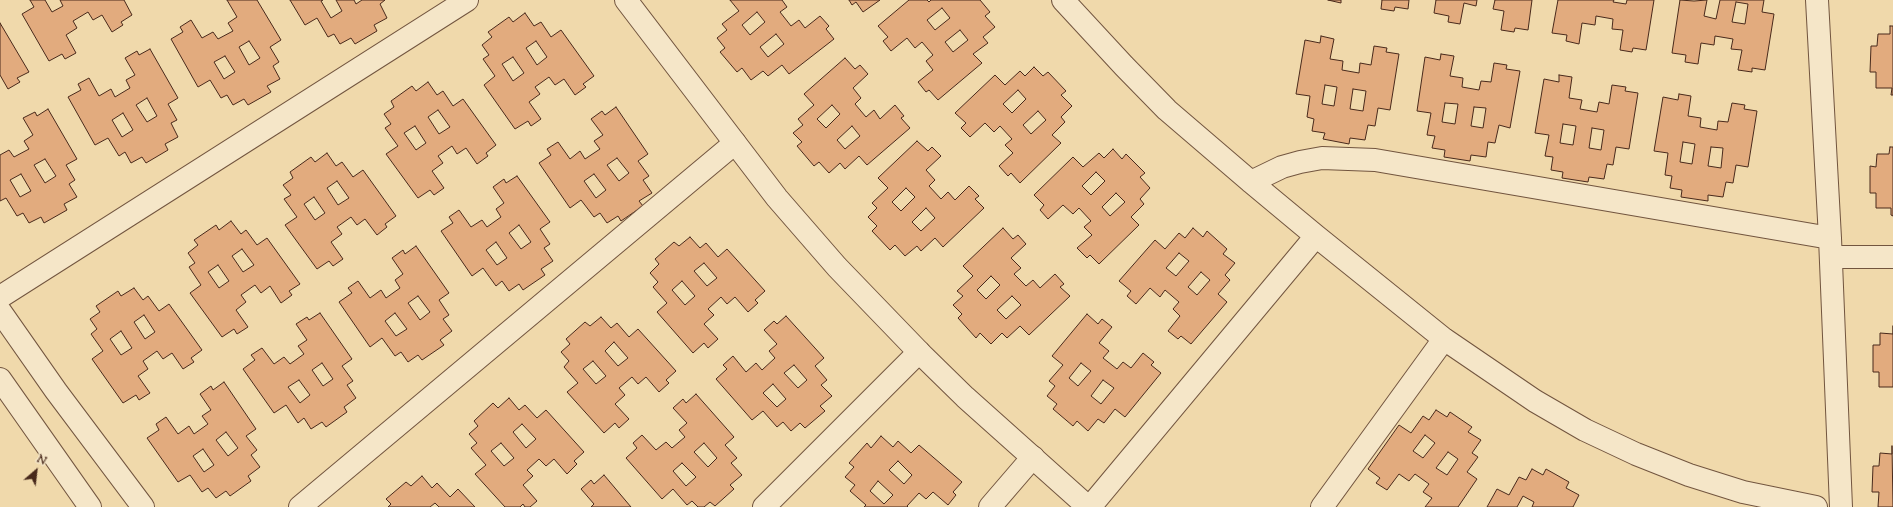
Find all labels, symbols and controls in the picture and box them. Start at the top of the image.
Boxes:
north arrow [16,451,56,491]
text: N [34,451,49,470]

